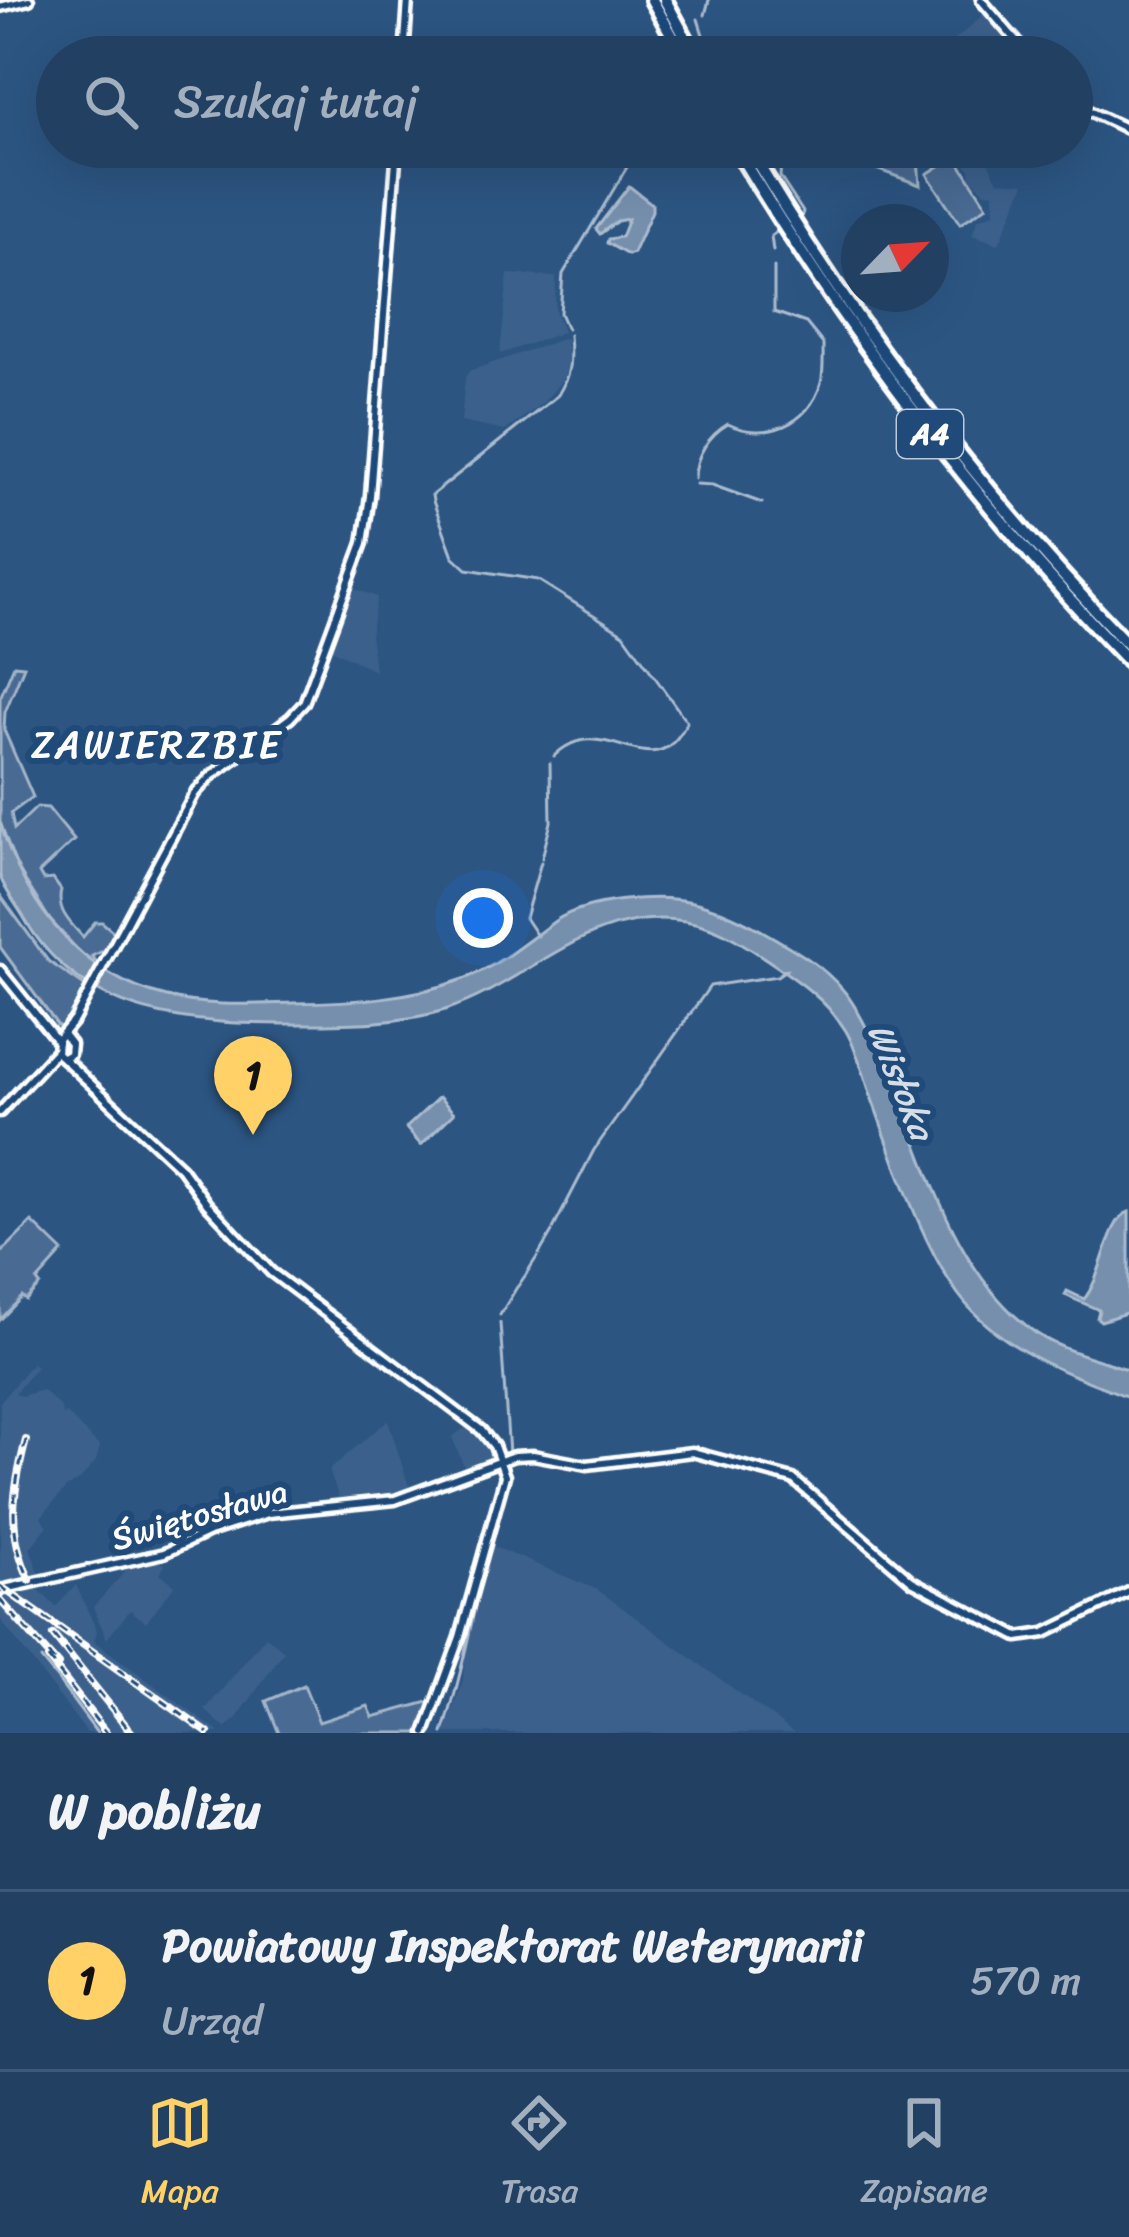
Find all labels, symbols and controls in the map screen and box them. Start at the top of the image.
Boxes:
search box [36,36,1093,168]
text: Szukaj tutaj [174,62,418,142]
icon: search [78,69,144,135]
north arrow [841,204,949,312]
road number: A4 [897,410,963,458]
district label: ZAWIERZBIE [31,710,283,779]
your location [453,888,513,948]
water label: Wisłoka [849,1013,955,1152]
pin: 1 [214,1036,292,1135]
street label: Świętosława [104,1462,294,1568]
text: W pobliżu [48,1766,261,1856]
text: Powiatowy Inspektorat Weterynarii [162,1906,863,1986]
text: 1 [79,1946,95,2015]
text: 570 m [970,1946,1081,2015]
text: Urząd [162,1986,262,2055]
tab: Mapa [141,2090,219,2220]
tab: Trasa [501,2090,578,2220]
tab: Zapisane [860,2090,988,2220]

